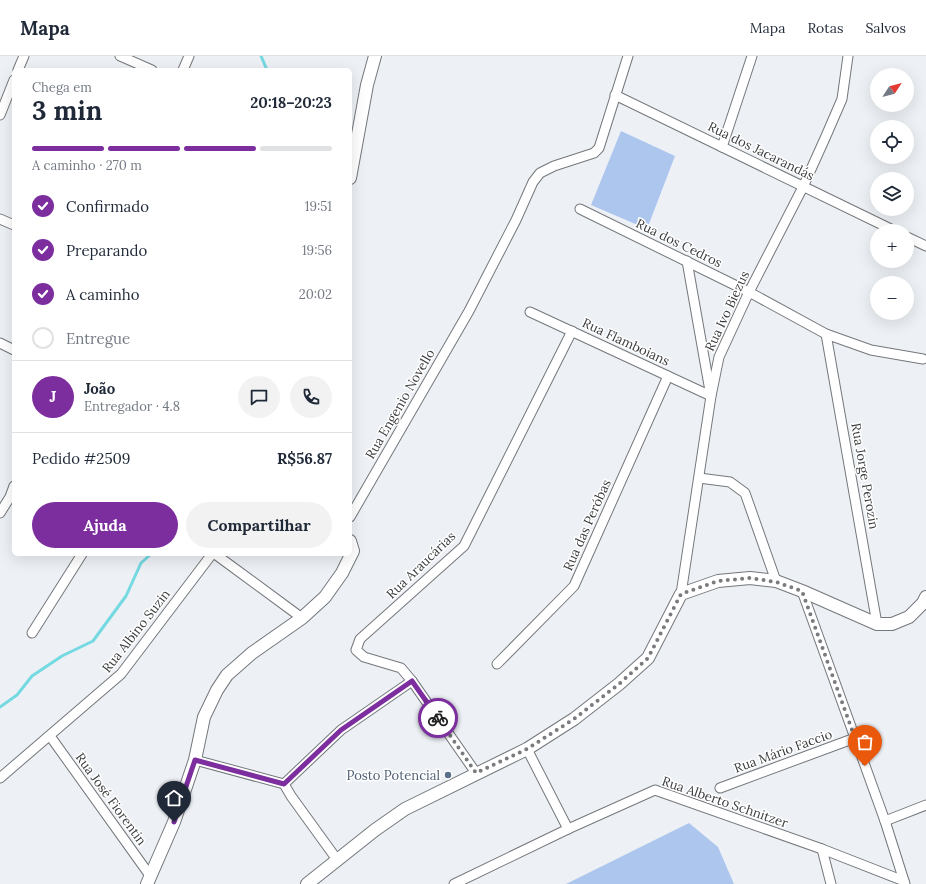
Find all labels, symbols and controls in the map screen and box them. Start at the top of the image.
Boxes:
text: Mapa [20,16,70,40]
text: Mapa [750,19,785,37]
text: Rotas [807,19,843,37]
text: Salvos [865,19,906,37]
north arrow [870,68,914,112]
map controls [870,68,914,320]
text: Chega em [32,79,92,96]
text: 20:18–20:23 [250,93,332,112]
text: 3 min [32,94,102,127]
street label: Rua dos Jacarandás [705,118,817,184]
button: locate [870,120,914,164]
text: A caminho · 270 m [32,157,142,174]
button: layers [870,172,914,216]
icon: check [32,195,54,217]
text: Confirmado [66,197,149,216]
text: 19:51 [305,198,332,215]
street label: Rua dos Cedros [633,215,725,271]
button: + [870,224,914,268]
icon: check [32,239,54,261]
text: Preparando [66,241,147,260]
text: 19:56 [302,242,332,259]
street label: Rua Ivo Biezus [701,268,753,354]
button: − [870,276,914,320]
icon: check [32,283,54,305]
text: A caminho [66,285,140,304]
text: 20:02 [299,286,332,303]
street label: Rua Flamboians [580,314,672,370]
text: Entregue [66,329,130,348]
street label: Rua Engenio Novello [362,346,439,462]
button: chat [238,376,280,418]
button: phone [290,376,332,418]
text: João [84,379,115,398]
text: J [50,387,56,406]
text: Entregador · 4.8 [84,398,180,415]
street label: Rua Jorge Perozin [847,421,883,531]
text: Pedido #2509 [32,449,131,468]
text: R$56.87 [277,449,332,468]
street label: Rua das Peróbas [559,477,615,573]
button: Ajuda [32,502,178,548]
button: Compartilhar [186,502,332,548]
street label: Rua Araucárias [383,528,459,602]
street label: Rua Albino Suzin [98,586,174,676]
courier [418,698,458,738]
icon: bike [427,707,449,729]
street label: Rua Mário Faccio [732,725,835,777]
pin [848,725,882,766]
icon: bag [854,731,876,753]
street label: Rua José Fiorentin [72,749,150,849]
place label: Posto Potencial [346,767,440,784]
marker: Posto Potencial [443,770,453,780]
street label: Rua Alberto Schnitzer [660,772,791,832]
pin [157,781,191,822]
icon: home [163,787,185,809]

